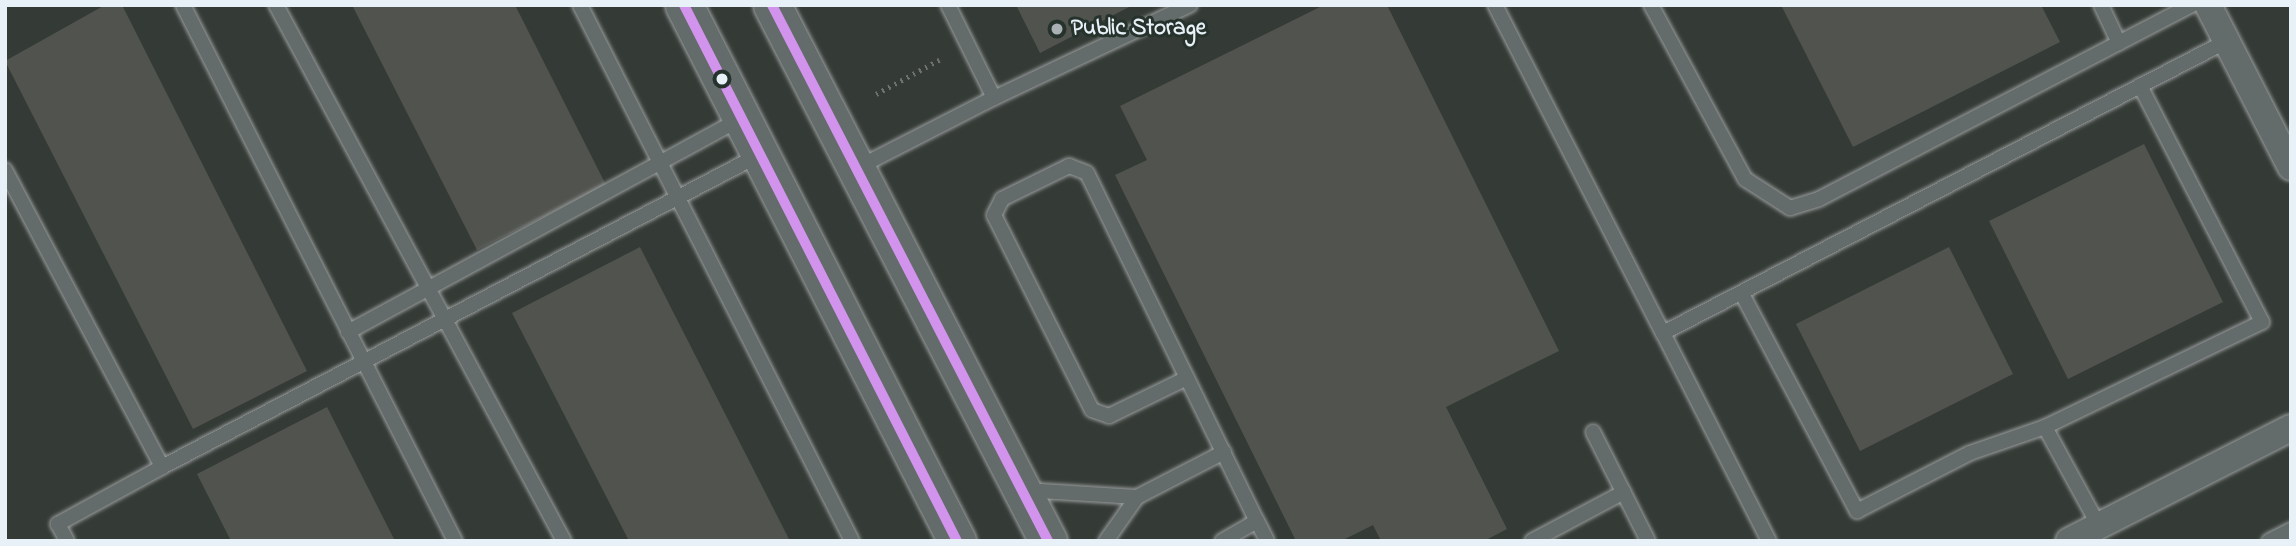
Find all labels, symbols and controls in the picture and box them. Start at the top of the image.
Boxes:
place label: Public Storage [1071,15,1206,43]
marker: Public Storage [1049,21,1065,37]
unlabelled marker [715,72,729,86]

